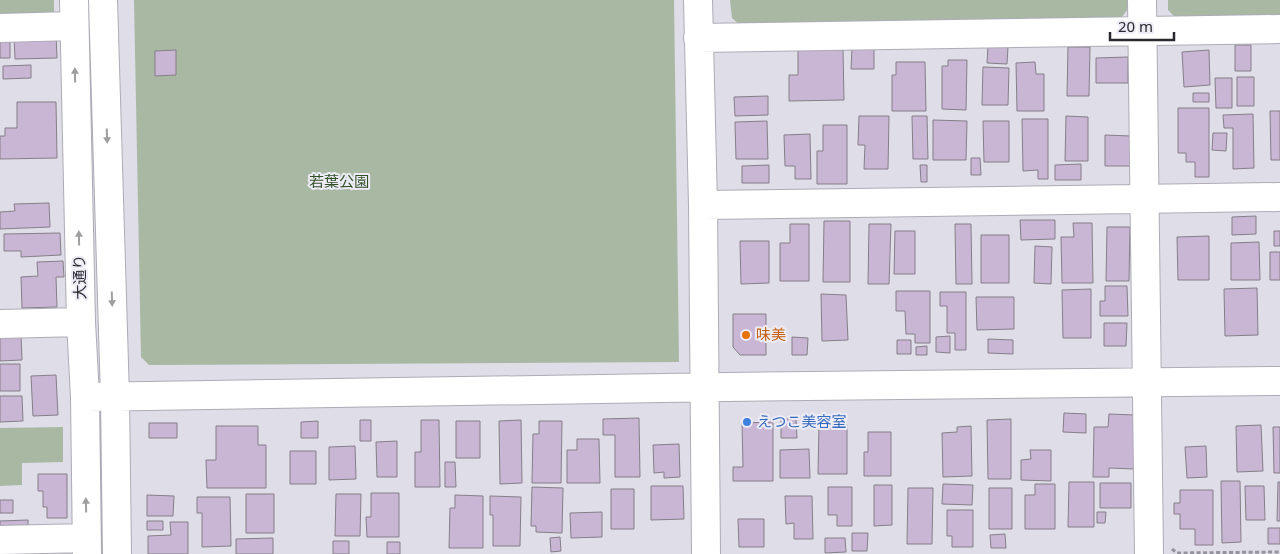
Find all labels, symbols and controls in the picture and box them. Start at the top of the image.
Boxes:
scale bar [1110,10,1174,42]
text: 20 m [1118,16,1153,36]
one-way arrow [71,67,79,83]
one-way arrow [103,128,111,144]
park label: 若葉公園 [309,171,369,191]
one-way arrow [75,230,83,246]
street label: 大通り [69,254,89,300]
one-way arrow [108,291,116,307]
place label: 味美 [756,324,786,344]
marker: 味美 [740,329,752,341]
place label: えつこ美容室 [757,411,847,431]
marker: えつこ美容室 [741,416,753,428]
one-way arrow [82,497,90,513]

